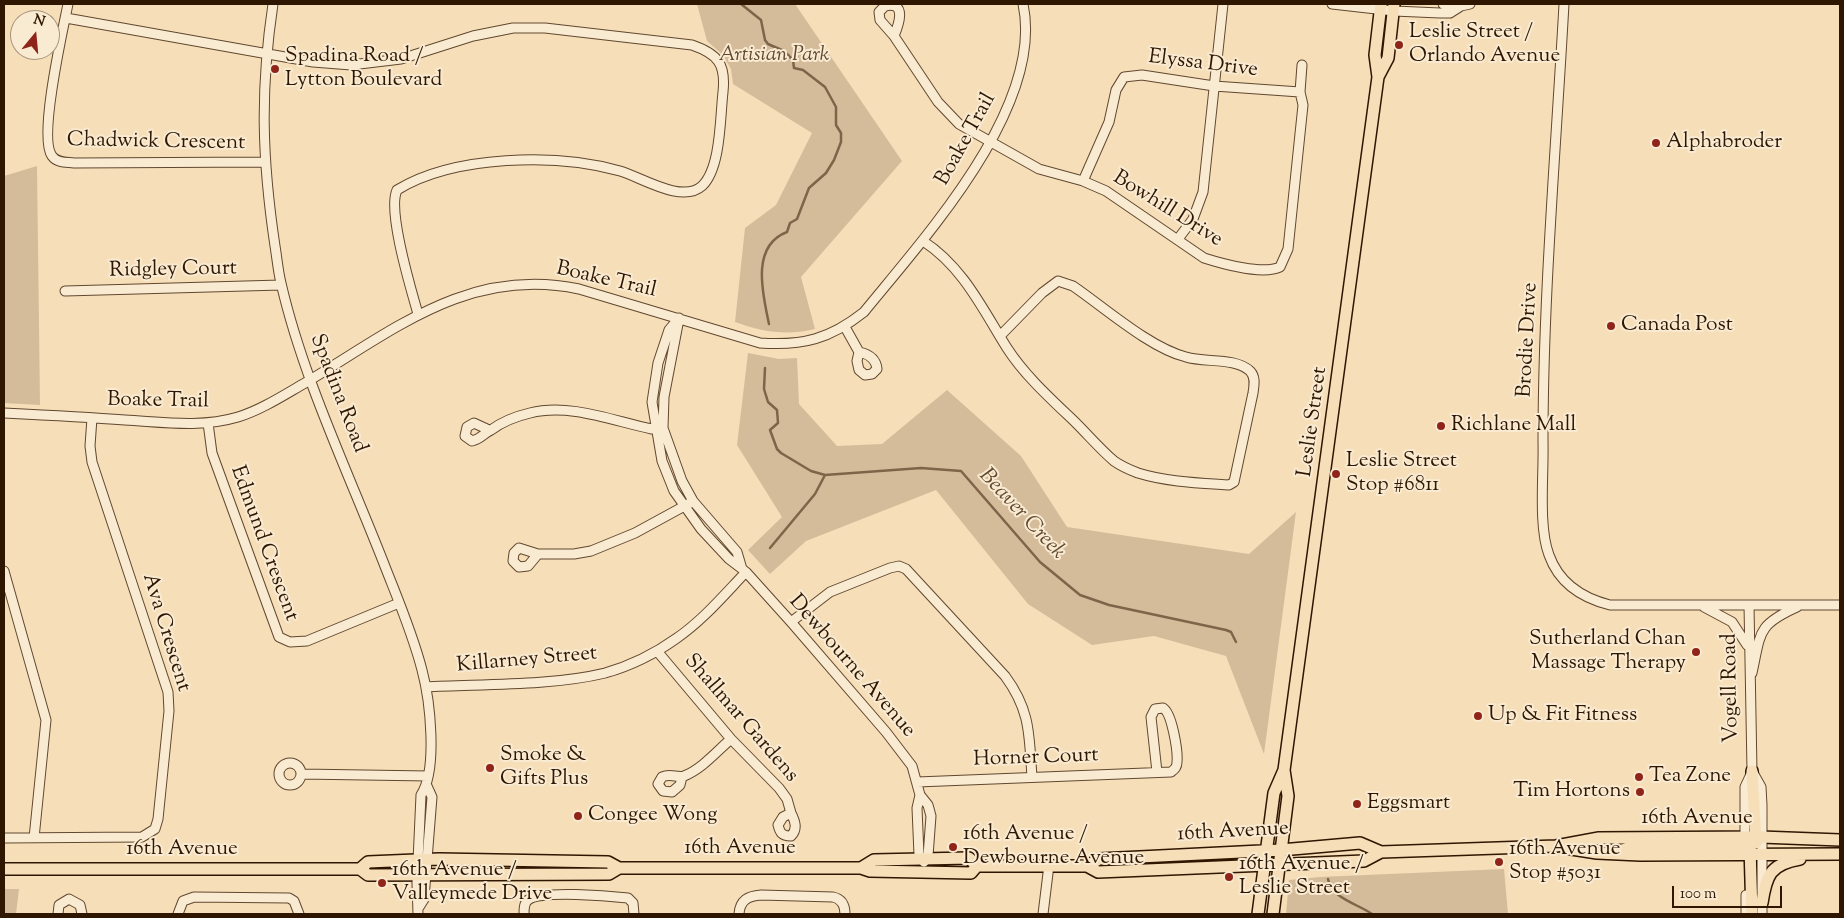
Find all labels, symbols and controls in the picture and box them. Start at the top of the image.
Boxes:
north arrow [10,10,60,60]
text: N [31,10,47,33]
place label: Leslie Street / Orlando Avenue [1409,20,1560,70]
marker: Leslie Street / Orlando Avenue [1393,39,1405,51]
park label: Artisian Park [719,43,829,69]
place label: Spadina Road / Lytton Boulevard [285,44,442,94]
street label: Elyssa Drive [1147,46,1259,84]
marker: Spadina Road / Lytton Boulevard [269,63,281,75]
street label: Boake Trail [931,89,1003,191]
street label: Chadwick Crescent [67,129,245,157]
place label: Alphabroder [1666,130,1782,156]
marker: Alphabroder [1650,137,1662,149]
street label: Bowhill Drive [1107,166,1227,254]
street label: Ridgley Court [109,257,237,285]
street label: Boake Trail [553,257,659,305]
street label: Brodie Drive [1513,282,1545,398]
place label: Canada Post [1621,313,1733,339]
marker: Canada Post [1605,320,1617,332]
street label: Spadina Road [303,331,371,457]
street label: Leslie Street [1294,365,1334,479]
street label: Boake Trail [107,389,209,415]
place label: Richlane Mall [1451,413,1576,439]
marker: Richlane Mall [1435,420,1447,432]
place label: Leslie Street Stop #6811 [1346,449,1457,499]
street label: Edmund Crescent [223,463,303,625]
water label: Beaver Creek [972,464,1070,566]
marker: Leslie Street Stop #6811 [1330,468,1342,480]
street label: Ava Crescent [135,571,195,695]
street label: Dewbourne Avenue [782,590,920,744]
place label: Sutherland Chan Massage Therapy [1529,627,1686,677]
street label: Vogell Road [1718,633,1746,743]
street label: Killarney Street [456,642,598,680]
marker: Sutherland Chan Massage Therapy [1690,646,1702,658]
street label: Shallmar Gardens [677,650,803,788]
place label: Up & Fit Fitness [1488,703,1637,729]
marker: Up & Fit Fitness [1472,710,1484,722]
place label: Smoke & Gifts Plus [500,743,588,793]
street label: Horner Court [973,744,1099,774]
marker: Smoke & Gifts Plus [484,762,496,774]
place label: Tea Zone [1649,764,1731,790]
marker: Tea Zone [1633,771,1645,783]
place label: Tim Hortons [1513,779,1630,805]
marker: Tim Hortons [1634,786,1646,798]
place label: Eggsmart [1367,791,1450,817]
marker: Eggsmart [1351,798,1363,810]
place label: Congee Wong [588,803,717,829]
street label: 16th Avenue [1641,806,1753,832]
marker: Congee Wong [572,810,584,822]
street label: 16th Avenue [1177,817,1289,849]
place label: 16th Avenue / Dewbourne Avenue [963,822,1144,872]
street label: 16th Avenue [684,836,796,862]
street label: 16th Avenue [126,837,238,863]
place label: 16th Avenue Stop #5031 [1509,837,1621,887]
marker: 16th Avenue / Dewbourne Avenue [947,841,959,853]
place label: 16th Avenue / Leslie Street [1239,852,1364,902]
marker: 16th Avenue Stop #5031 [1493,856,1505,868]
place label: 16th Avenue / Valleymede Drive [392,858,552,908]
marker: 16th Avenue / Leslie Street [1223,871,1235,883]
scale bar [1674,876,1784,908]
marker: 16th Avenue / Valleymede Drive [376,877,388,889]
text: 100 m [1680,884,1716,905]

